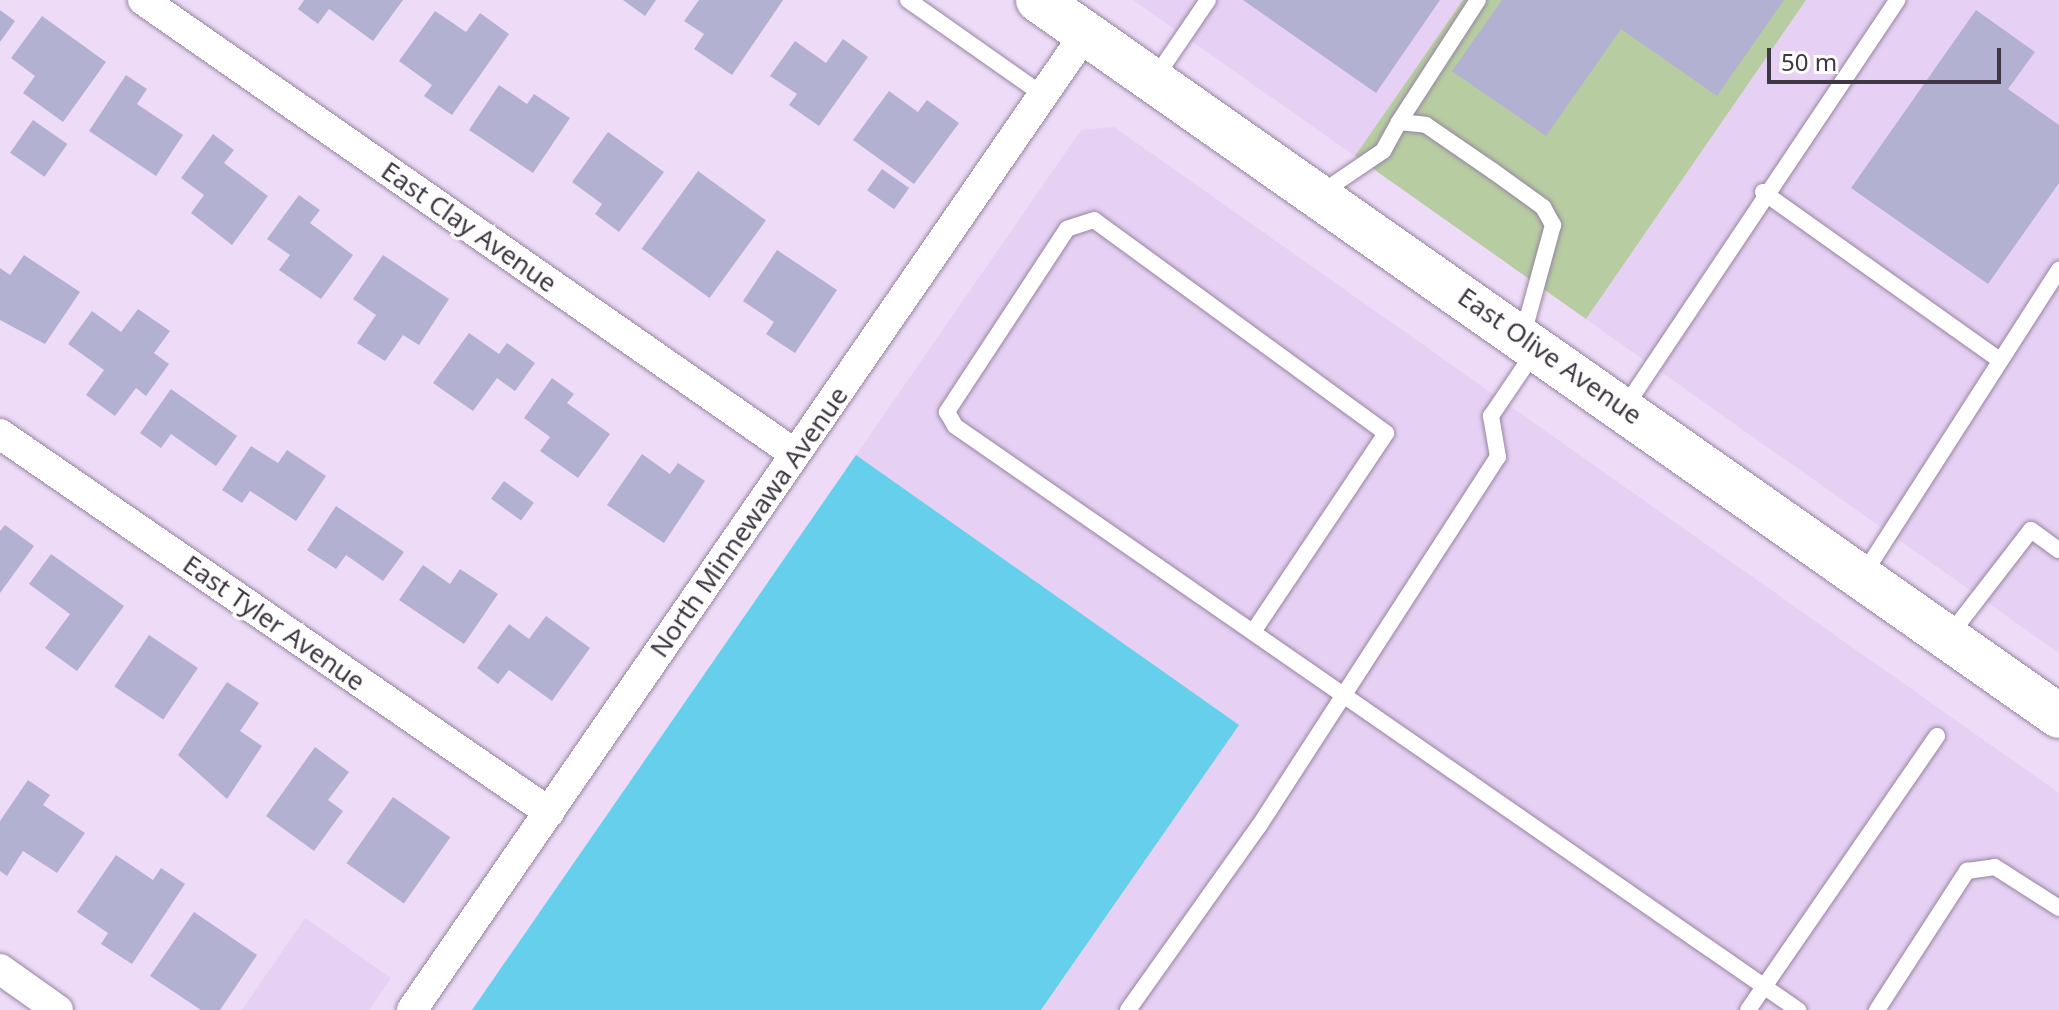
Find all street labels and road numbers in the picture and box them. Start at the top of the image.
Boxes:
street label: East Clay Avenue [375,155,563,299]
street label: East Olive Avenue [1452,281,1648,431]
street label: North Minnewawa Avenue [644,381,854,663]
street label: East Tyler Avenue [177,549,371,697]

